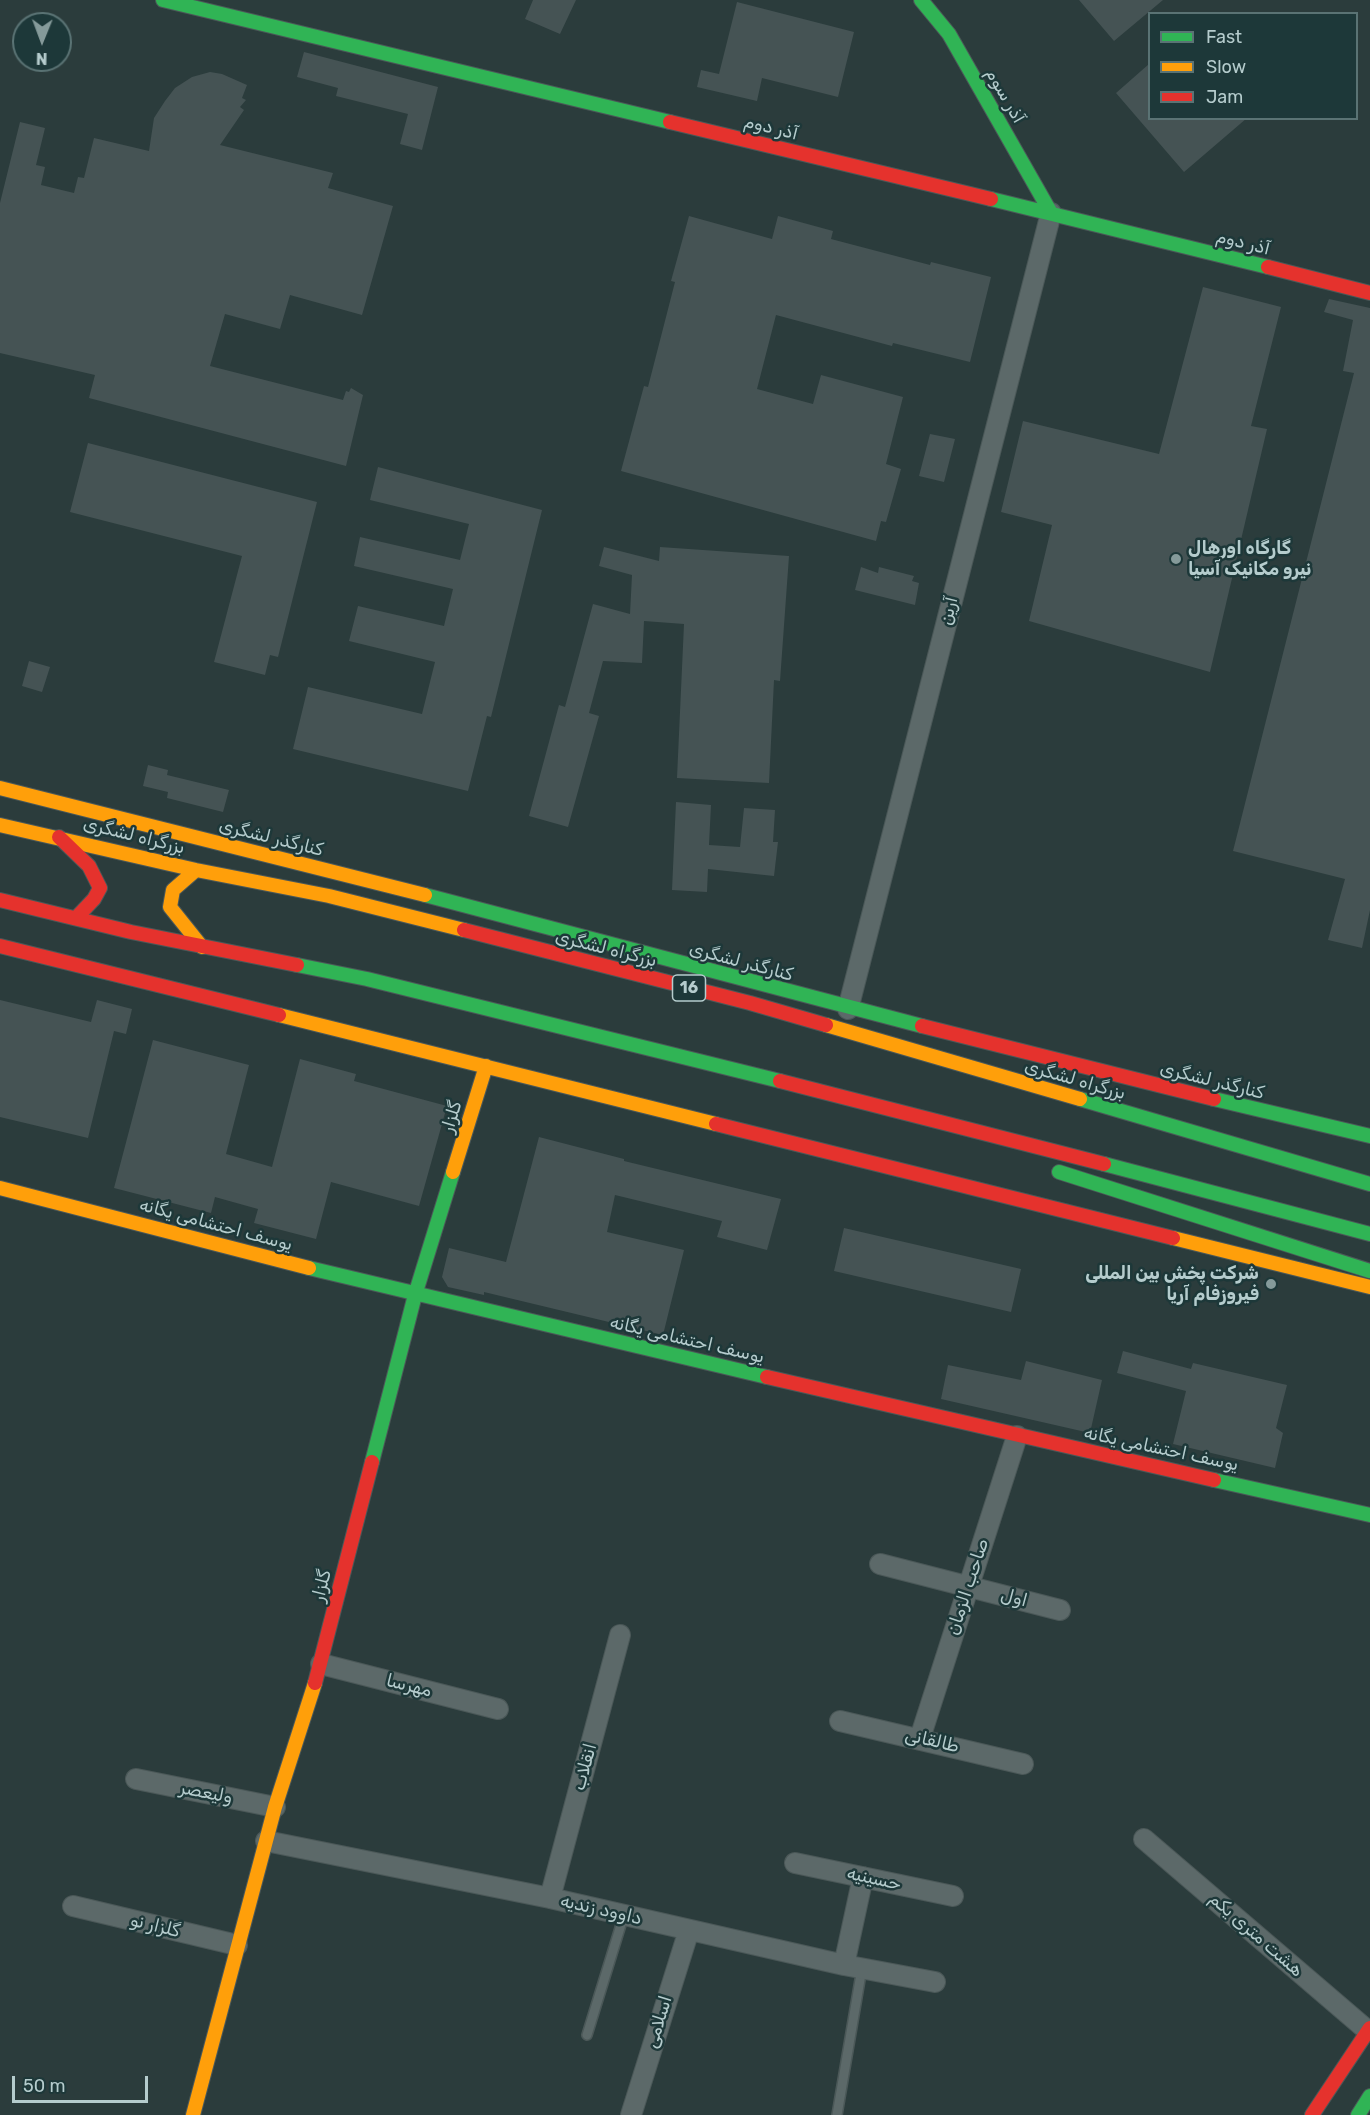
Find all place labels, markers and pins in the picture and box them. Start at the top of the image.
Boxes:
place label: گارگاه اورهال نیرو مکانیک آسیا [1188,538,1311,580]
marker: گارگاه اورهال نیرو مکانیک آسیا [1169,552,1183,566]
place label: شرکت پخش بین المللی فیروزفام آریا [1085,1263,1259,1306]
marker: شرکت پخش بین المللی فیروزفام آریا [1264,1277,1278,1291]

